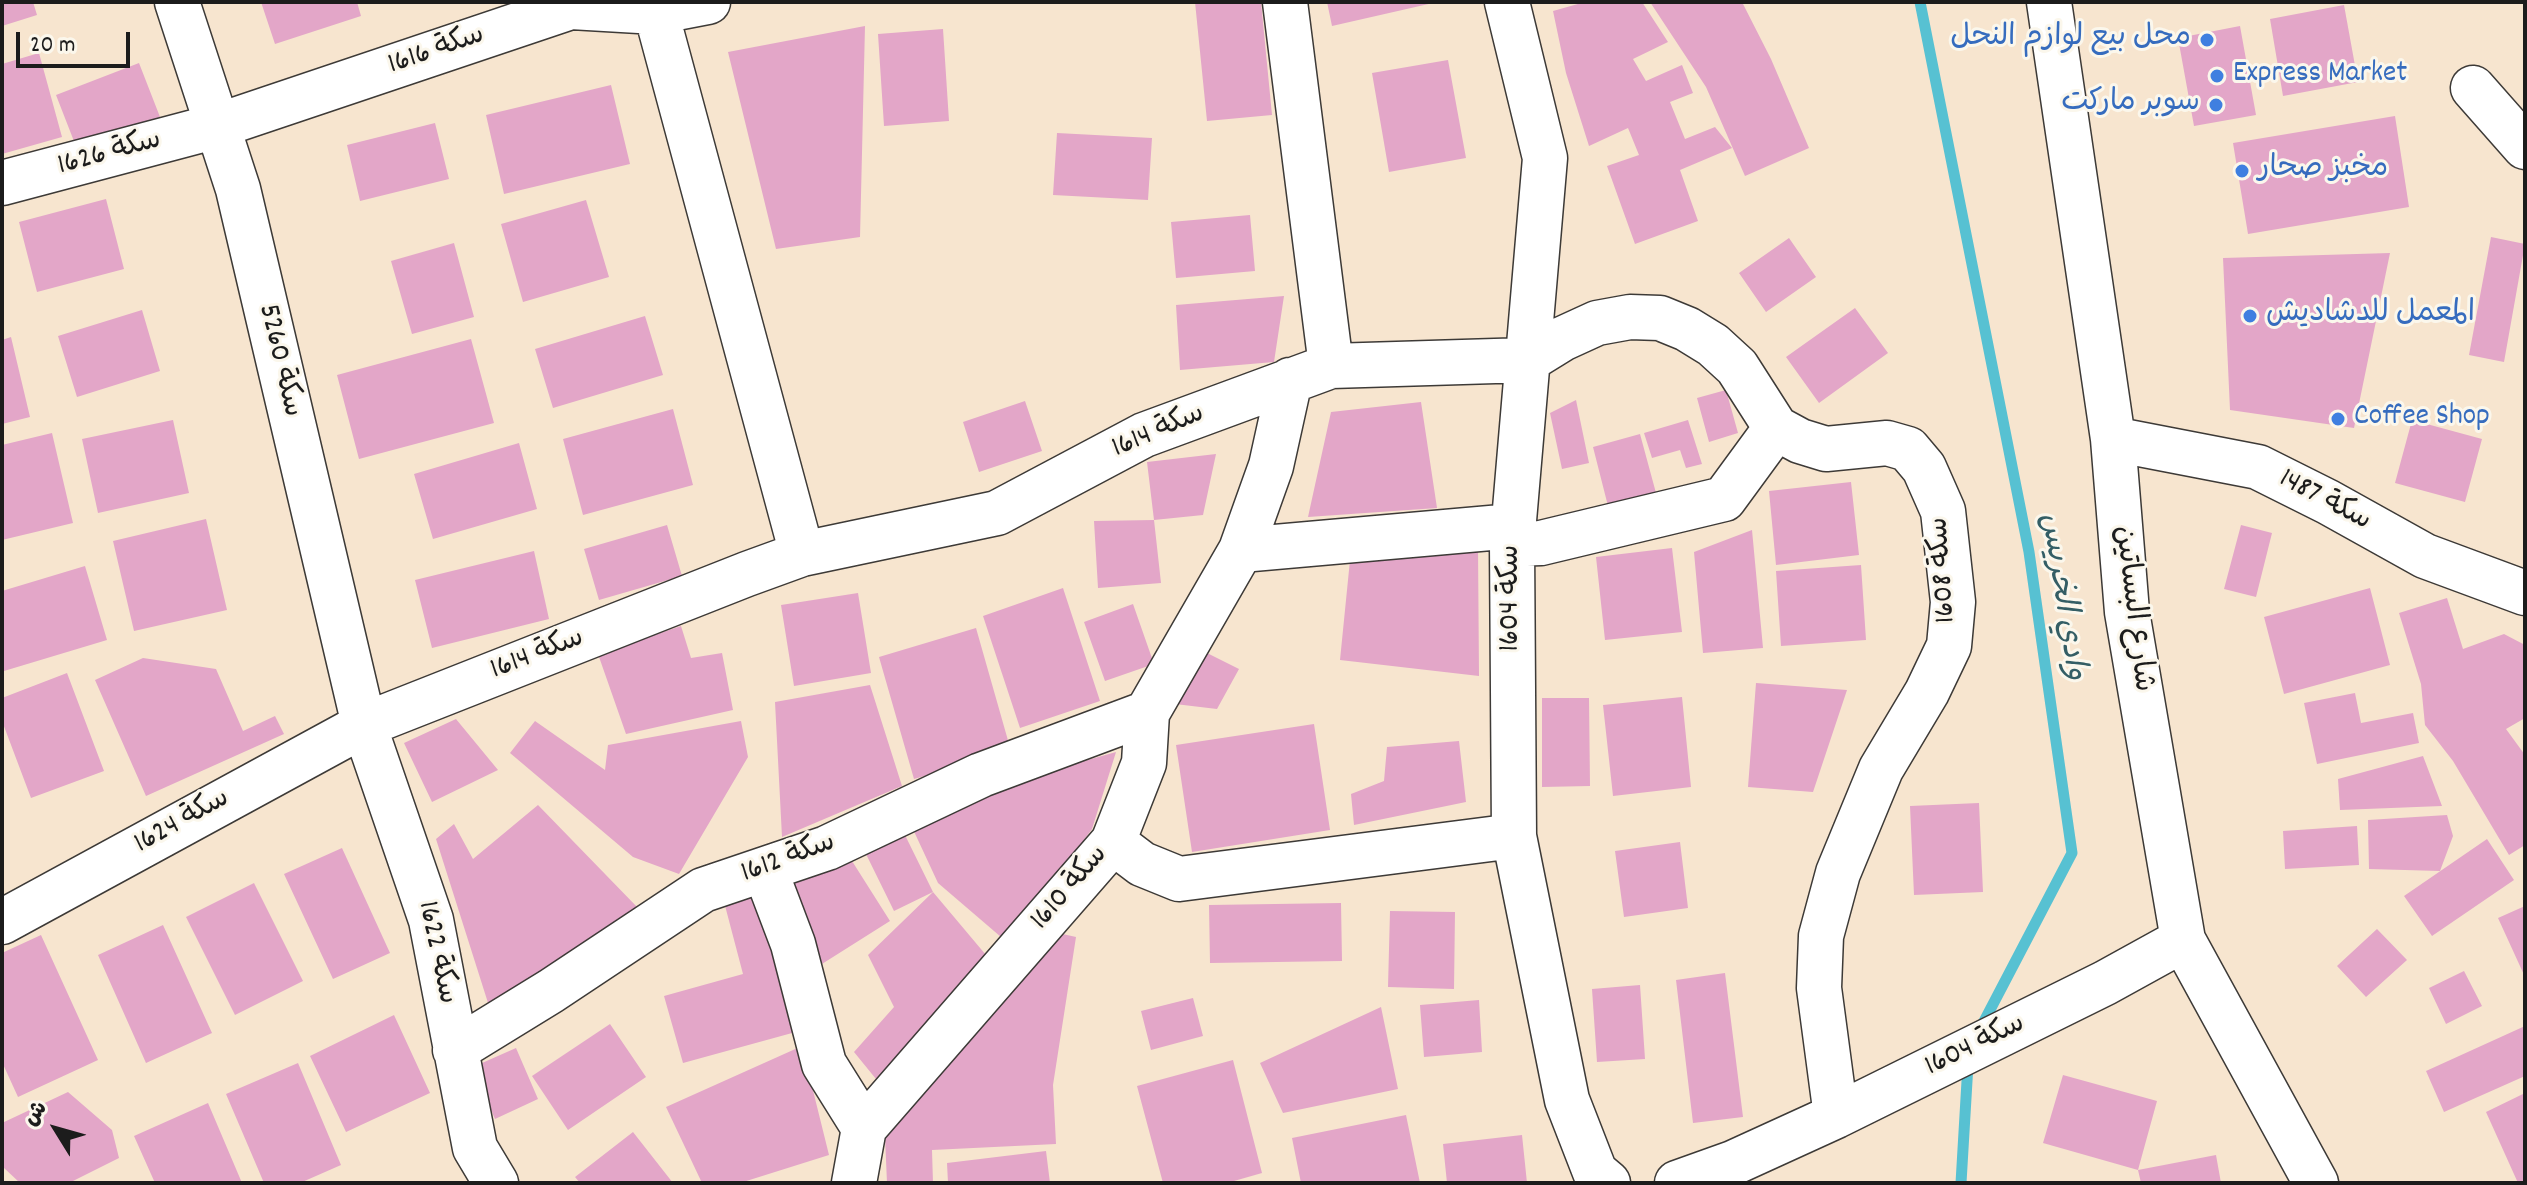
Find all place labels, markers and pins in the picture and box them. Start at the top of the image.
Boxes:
place label: محل بيع لوازم النحل [1950,22,2191,58]
marker: محل بيع لوازم النحل [2198,31,2216,49]
place label: Express Market [2233,58,2407,94]
marker: Express Market [2208,67,2226,85]
place label: سوبر ماركت [2061,87,2200,123]
marker: سوبر ماركت [2207,96,2225,114]
place label: مخبز صحار [2258,153,2388,189]
marker: مخبز صحار [2233,162,2251,180]
place label: المعمل للدشاديش [2266,298,2475,334]
marker: المعمل للدشاديش [2241,307,2259,325]
place label: Coffee Shop [2354,401,2490,437]
marker: Coffee Shop [2329,410,2347,428]

